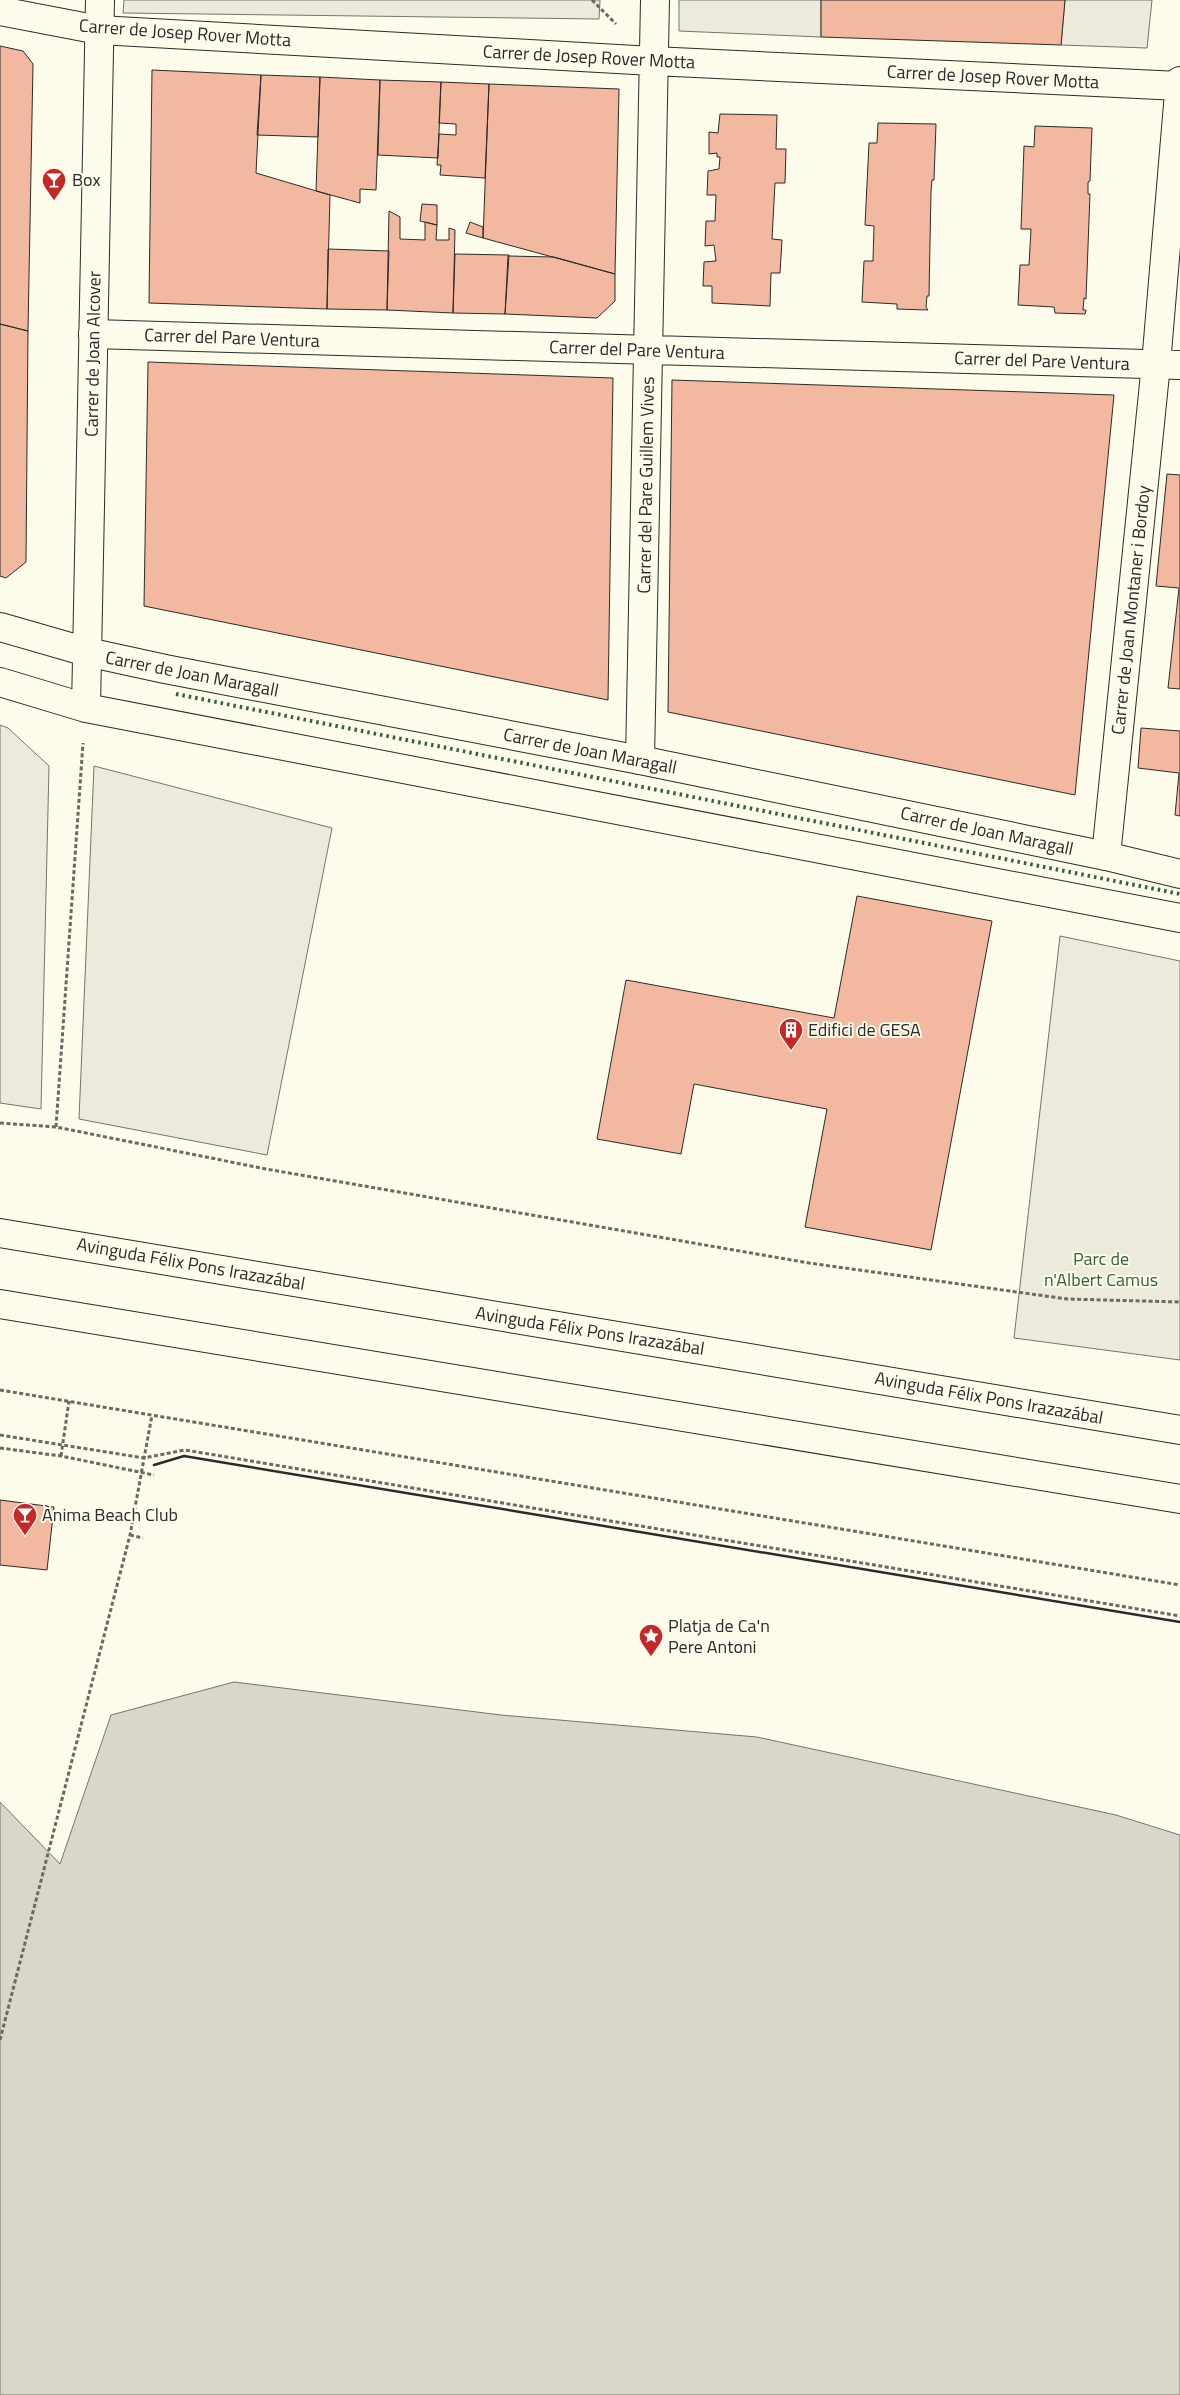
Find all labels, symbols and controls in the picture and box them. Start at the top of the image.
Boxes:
street label: Carrer de Josep Rover Motta [78,12,292,53]
street label: Carrer de Josep Rover Motta [482,37,696,76]
street label: Carrer de Josep Rover Motta [886,57,1100,96]
place label: Box [72,166,101,193]
bar icon: Box [41,167,67,201]
street label: Carrer de Joan Alcover [78,271,107,437]
street label: Carrer del Pare Ventura [144,321,320,354]
street label: Carrer del Pare Ventura [549,333,725,366]
street label: Carrer del Pare Ventura [954,344,1130,377]
street label: Carrer del Pare Guillem Vives [630,376,661,594]
street label: Carrer de Joan Montaner i Bordoy [1104,484,1157,736]
street label: Carrer de Joan Maragall [103,643,281,704]
street label: Carrer de Joan Maragall [501,720,679,781]
street label: Carrer de Joan Maragall [898,799,1076,862]
place label: Edifici de GESA [808,1016,921,1043]
building icon: Edifici de GESA [778,1017,804,1051]
street label: Avinguda Félix Pons Irazazábal [75,1230,307,1297]
park label: Parc de n'Albert Camus [1044,1245,1158,1293]
street label: Avinguda Félix Pons Irazazábal [474,1299,706,1362]
street label: Avinguda Félix Pons Irazazábal [873,1364,1105,1431]
place label: Ànima Beach Club [42,1501,178,1528]
bar icon: Ànima Beach Club [12,1502,38,1536]
place label: Platja de Ca'n Pere Antoni [668,1612,770,1660]
place icon: Platja de Ca'n Pere Antoni [638,1623,664,1657]

